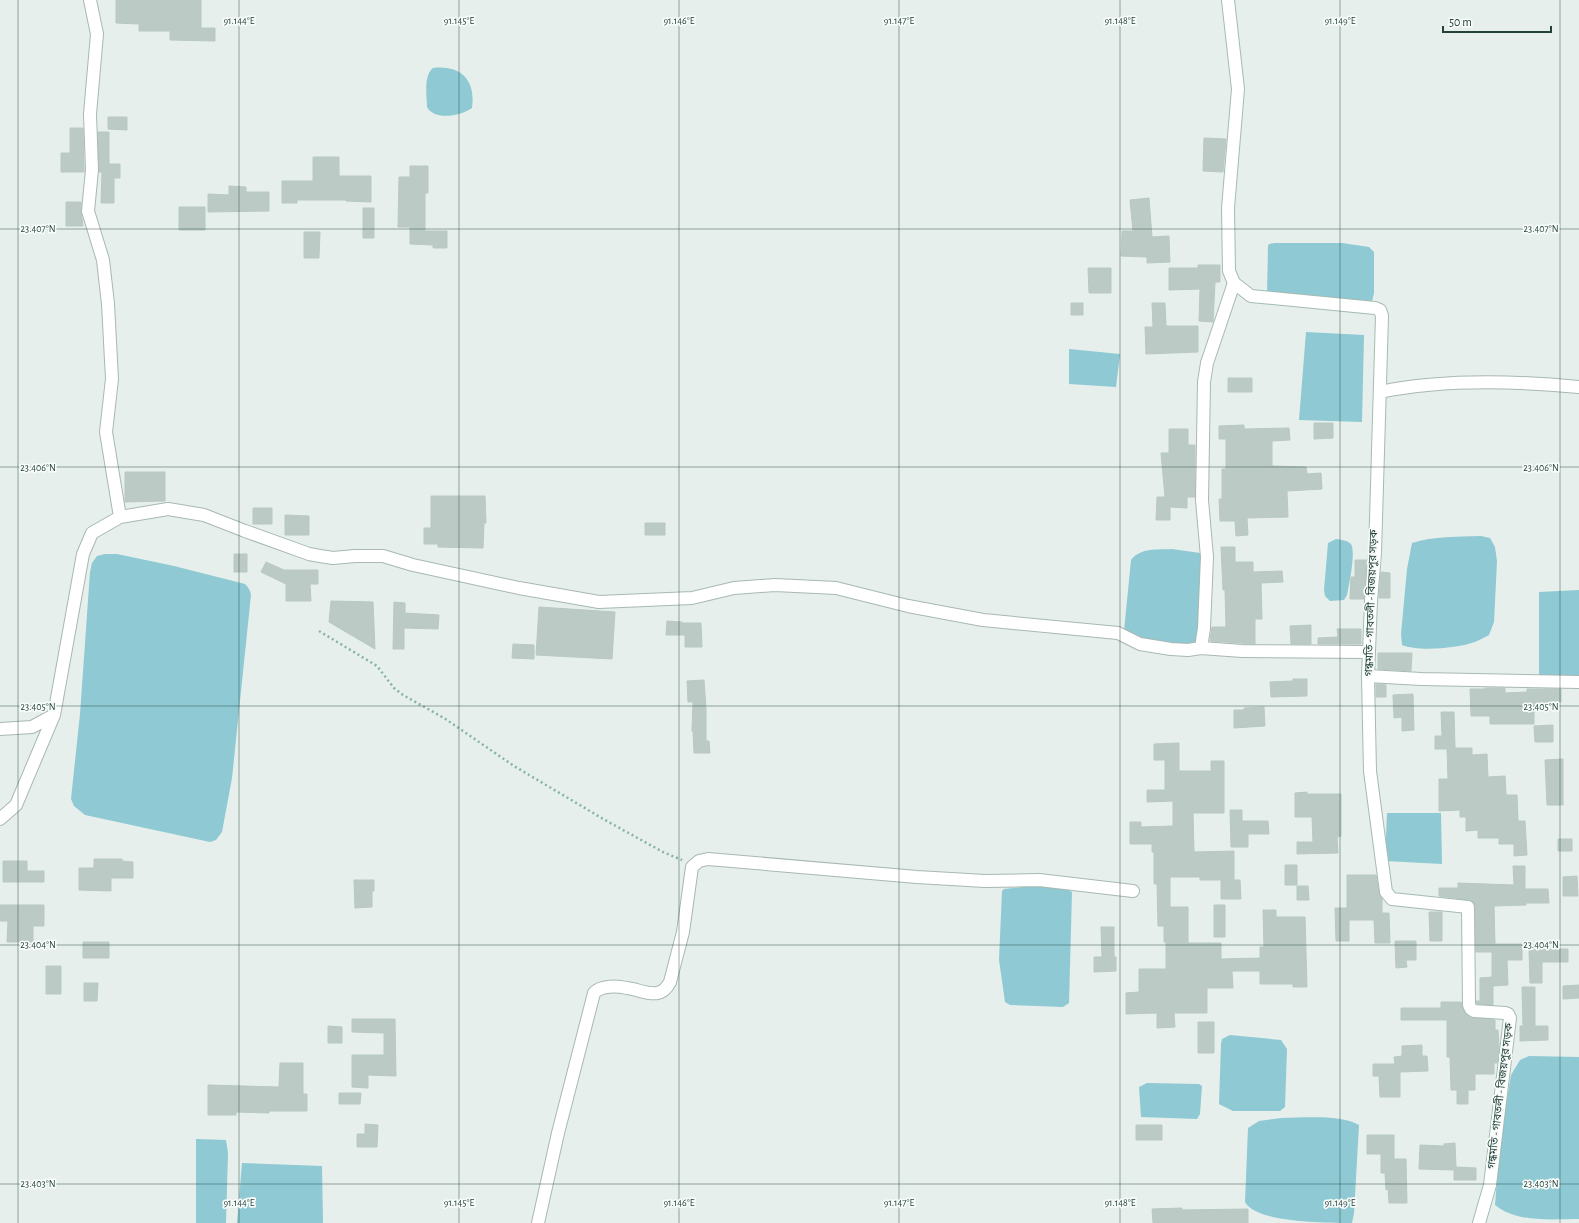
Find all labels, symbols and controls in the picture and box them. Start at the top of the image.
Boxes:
scale bar [1443,8,1551,34]
text: 91.144°E [223,16,255,26]
text: 91.145°E [444,16,474,26]
text: 91.146°E [663,16,695,26]
text: 91.147°E [884,16,914,26]
text: 91.148°E [1104,16,1136,26]
text: 91.149°E [1324,16,1356,26]
text: 50 m [1449,16,1472,28]
text: 23.407°N [21,224,55,234]
text: 23.407°N [1524,224,1558,234]
text: 23.406°N [20,463,56,473]
text: 23.406°N [1523,463,1559,473]
street label: গন্ধমতি - গাবতলী - বিজয়পুর সড়ক [1362,529,1380,677]
text: 23.405°N [21,702,56,712]
text: 23.405°N [1524,702,1559,712]
text: 23.404°N [20,940,56,950]
text: 23.404°N [1523,940,1559,950]
street label: গন্ধমতি - গাবতলী - বিজয়পুর সড়ক [1485,1022,1515,1170]
text: 23.403°N [21,1179,55,1189]
text: 23.403°N [1524,1179,1558,1189]
text: 91.144°E [223,1198,255,1208]
text: 91.145°E [444,1198,474,1208]
text: 91.146°E [663,1198,695,1208]
text: 91.147°E [884,1198,914,1208]
text: 91.148°E [1104,1198,1136,1208]
text: 91.149°E [1324,1198,1356,1208]

